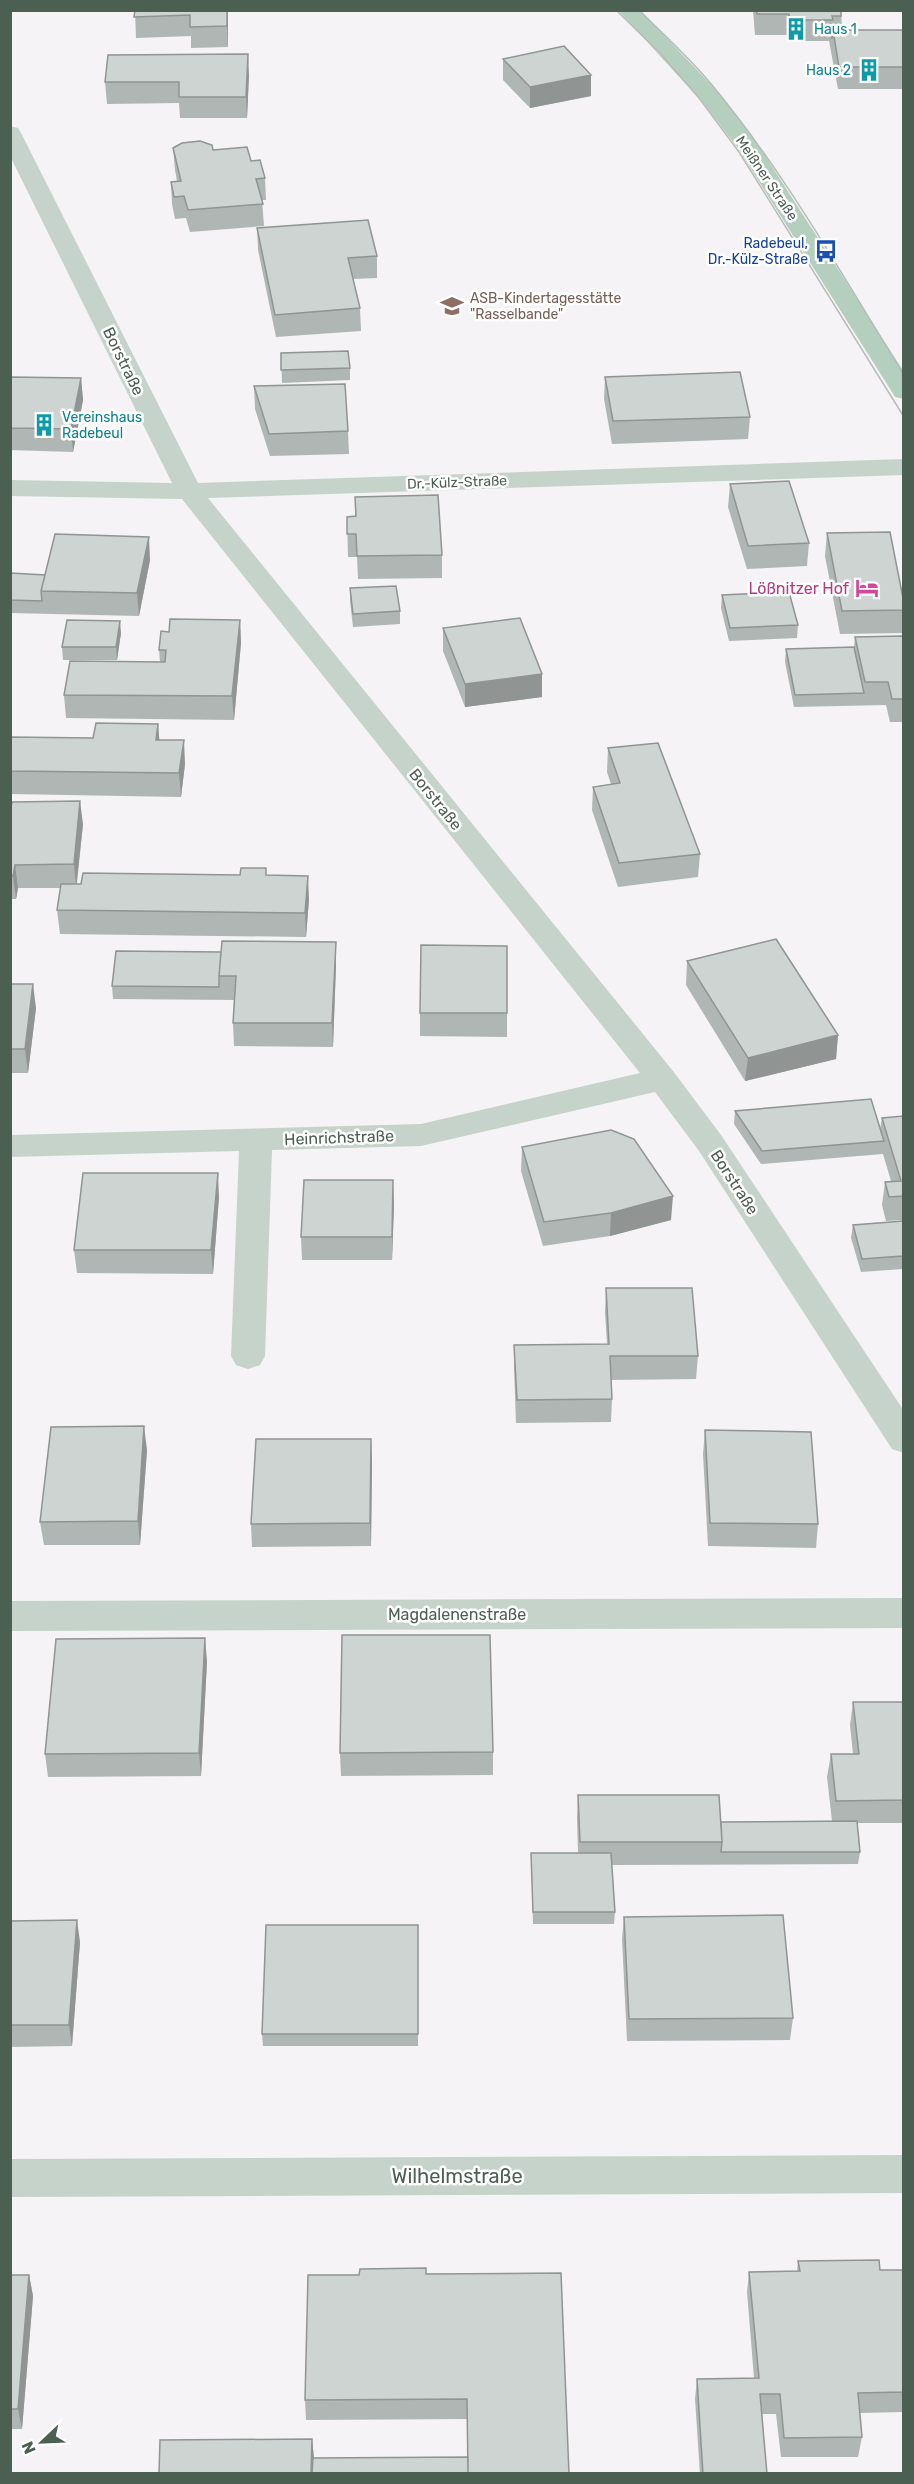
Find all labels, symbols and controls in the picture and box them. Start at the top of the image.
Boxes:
building icon: Haus 1 [783,16,809,42]
place label: Haus 1 [814,21,857,38]
building icon: Haus 2 [856,57,882,83]
place label: Haus 2 [806,62,851,79]
street label: Meißner Straße [732,133,801,224]
place label: Radebeul, Dr.-Külz-Straße [708,235,808,268]
bus stop icon: Radebeul, Dr.-Külz-Straße [813,238,839,264]
place label: ASB-Kindertagesstätte "Rasselbande" [470,290,621,323]
school or university icon: ASB-Kindertagesstätte "Rasselbande" [439,293,465,319]
street label: Borstraße [99,324,148,398]
place label: Vereinshaus Radebeul [62,409,142,442]
building icon: Vereinshaus Radebeul [31,412,57,438]
street label: Dr.-Külz-Straße [407,472,508,493]
hotel icon: Lößnitzer Hof [854,575,880,601]
place label: Lößnitzer Hof [748,579,850,598]
street label: Borstraße [405,765,466,834]
street label: Heinrichstraße [284,1126,394,1149]
street label: Borstraße [707,1146,763,1218]
street label: Magdalenenstraße [388,1605,526,1624]
street label: Wilhelmstraße [391,2164,523,2188]
north arrow [12,2412,72,2472]
text: N [18,2439,40,2457]

